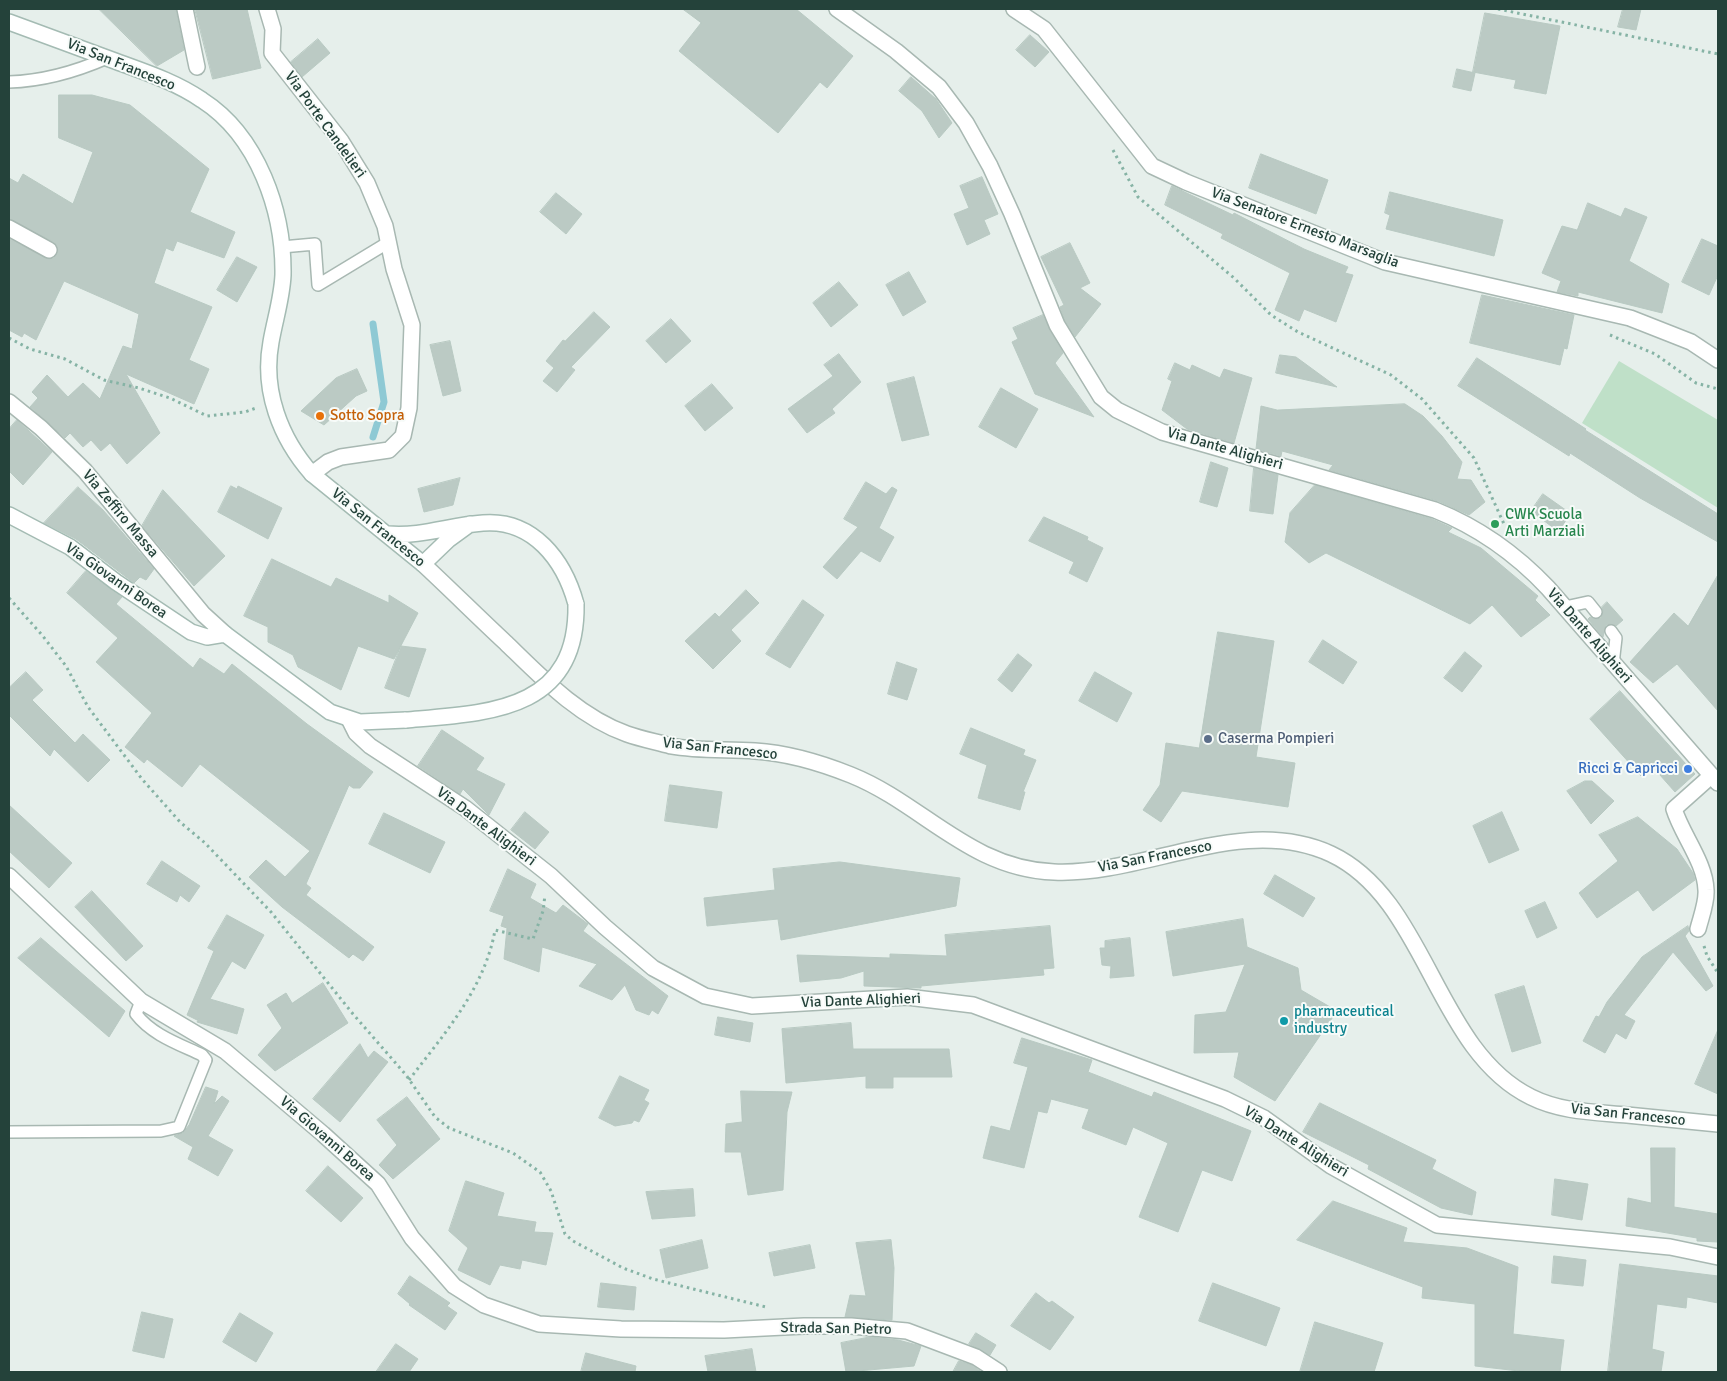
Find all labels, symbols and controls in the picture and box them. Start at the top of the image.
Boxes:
street label: Via San Francesco [64,35,178,95]
street label: Via Porte Candelieri [280,68,370,182]
street label: Via Senatore Ernesto Marsaglia [1209,184,1401,272]
place label: Sotto Sopra [330,407,405,425]
marker: Sotto Sopra [314,410,326,422]
street label: Via Dante Alighieri [1165,424,1285,474]
street label: Via Zeffiro Massa [78,466,162,562]
street label: Via San Francesco [327,485,429,571]
place label: CWK Scuola Arti Marziali [1505,506,1585,541]
marker: CWK Scuola Arti Marziali [1489,518,1501,530]
street label: Via Giovanni Borea [62,539,170,623]
street label: Via Dante Alighieri [1543,585,1635,687]
place label: Caserma Pompieri [1218,730,1334,748]
marker: Caserma Pompieri [1202,733,1214,745]
street label: Via San Francesco [662,734,778,764]
place label: Ricci & Capricci [1578,760,1678,778]
marker: Ricci & Capricci [1682,763,1694,775]
street label: Via Dante Alighieri [433,784,539,870]
street label: Via San Francesco [1097,837,1213,877]
street label: Via Dante Alighieri [801,990,921,1012]
place label: pharmaceutical industry [1294,1003,1394,1038]
marker: pharmaceutical industry [1278,1015,1290,1027]
street label: Via Giovanni Borea [276,1093,378,1185]
street label: Via San Francesco [1570,1100,1686,1130]
street label: Via Dante Alighieri [1240,1103,1352,1181]
street label: Strada San Pietro [780,1319,892,1339]

